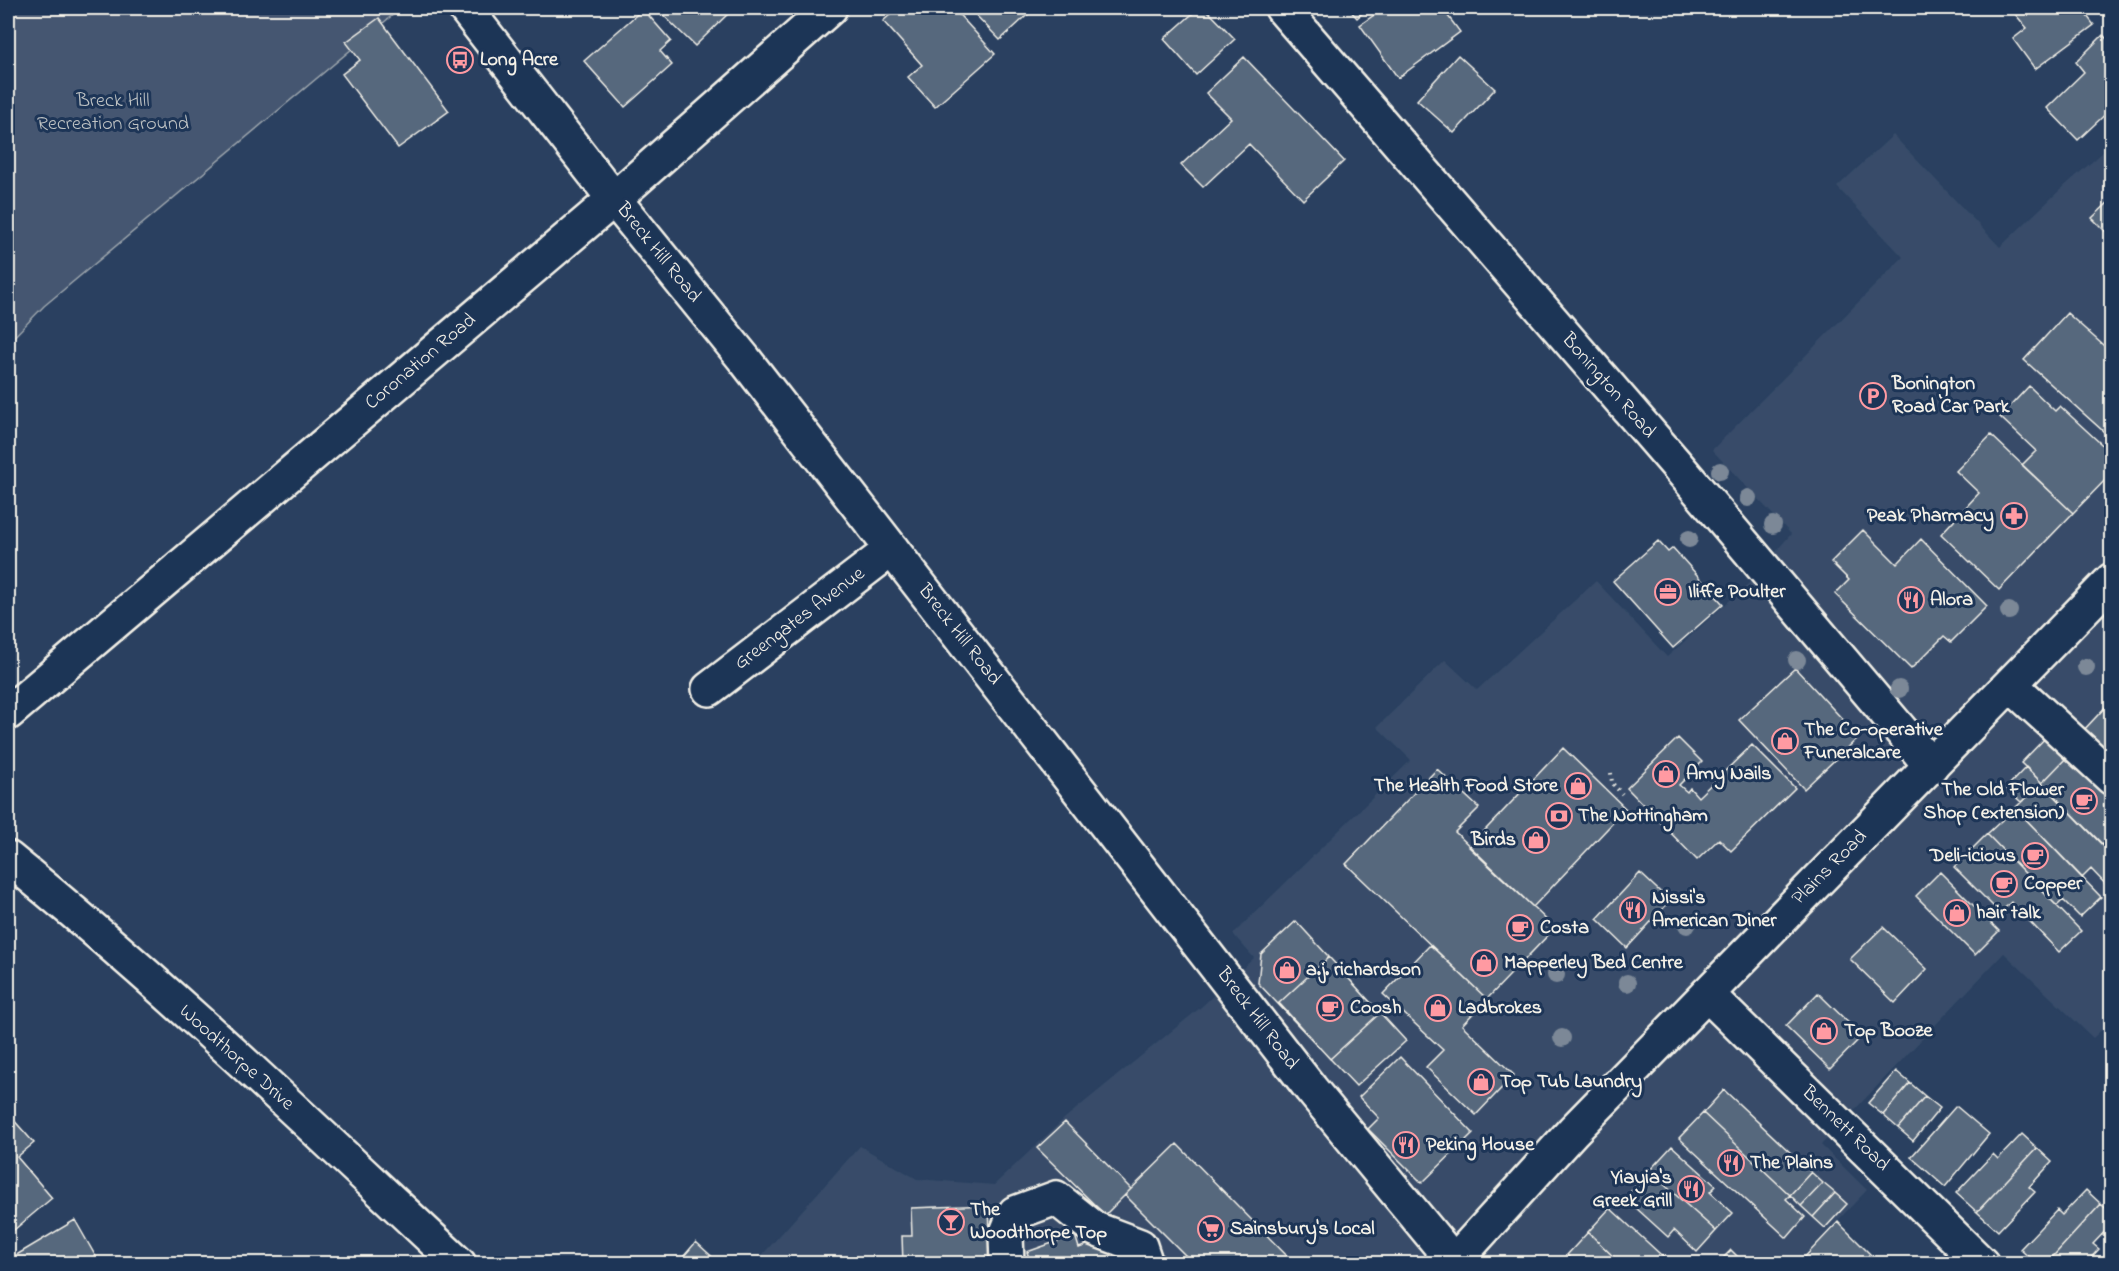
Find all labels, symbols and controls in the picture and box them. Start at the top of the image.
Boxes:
bus stop icon: Long Acre [445,45,475,75]
place label: Long Acre [480,46,559,76]
park label: Breck Hill Recreation Ground [37,87,189,139]
street label: Breck Hill Road [608,196,708,309]
street label: Coronation Road [359,307,483,417]
street label: Bonington Road [1552,326,1662,446]
place label: Bonington Road Car Park [1891,370,2011,422]
parking icon: Bonington Road Car Park [1858,381,1888,411]
pharmacy icon: Peak Pharmacy [1999,501,2029,531]
place label: Peak Pharmacy [1867,502,1994,532]
street label: Greengates Avenue [729,560,872,679]
street label: Breck Hill Road [909,577,1008,692]
office icon: Iliffe Poulter [1653,577,1683,607]
place label: Iliffe Poulter [1688,578,1786,607]
restaurant icon: Alora [1896,585,1926,615]
place label: Alora [1930,586,1973,615]
place label: The Co-operative Funeralcare [1803,716,1944,768]
shop icon: The Co-operative Funeralcare [1770,726,1800,756]
shop icon: Amy Nails [1651,759,1681,789]
place label: Amy Nails [1686,760,1771,790]
shop icon: The Health Food Store [1563,771,1593,801]
place label: The Health Food Store [1374,772,1559,801]
place label: The Old Flower Shop (extension) [1924,776,2065,828]
cafe icon: The Old Flower Shop (extension) [2069,786,2099,816]
bank icon: The Nottingham [1544,801,1574,831]
place label: The Nottingham [1578,802,1708,832]
street label: Plains Road [1786,824,1874,912]
shop icon: Birds [1521,825,1551,855]
place label: Birds [1470,826,1516,855]
cafe icon: Deli-icious [2020,841,2050,871]
place label: Deli-icious [1929,842,2016,871]
cafe icon: Copper [1989,869,2019,899]
place label: Copper [2024,870,2083,899]
place label: Nissi's American Diner [1652,884,1777,936]
restaurant icon: Nissi's American Diner [1618,895,1648,925]
shop icon: hair talk [1942,898,1972,928]
place label: hair talk [1976,899,2042,928]
cafe icon: Costa [1505,913,1535,943]
place label: Costa [1540,914,1589,943]
shop icon: Mapperley Bed Centre [1469,948,1499,978]
place label: Mapperley Bed Centre [1504,949,1684,979]
shop icon: a.j. richardson [1272,955,1302,985]
place label: a.j. richardson [1306,956,1421,985]
street label: Breck Hill Road [1208,961,1305,1076]
cafe icon: Coosh [1315,993,1345,1023]
shop icon: Ladbrokes [1423,993,1453,1023]
place label: Coosh [1350,994,1401,1023]
place label: Ladbrokes [1458,994,1542,1023]
street label: Woodthorpe Drive [172,998,300,1118]
shop icon: Top Booze [1809,1016,1839,1046]
place label: Top Booze [1844,1017,1934,1046]
shop icon: Top Tub Laundry [1466,1067,1496,1097]
place label: Top Tub Laundry [1500,1068,1642,1098]
street label: Bennett Road [1794,1079,1896,1179]
restaurant icon: Peking House [1391,1130,1421,1160]
place label: Peking House [1426,1131,1535,1161]
restaurant icon: The Plains [1716,1148,1746,1178]
place label: The Plains [1750,1149,1833,1178]
place label: Yiayia's Greek Grill [1593,1164,1672,1216]
restaurant icon: Yiayia's Greek Grill [1676,1174,1706,1204]
place label: The Woodthorpe Top [970,1196,1107,1248]
bar icon: The Woodthorpe Top [936,1207,966,1237]
supermarket icon: Sainsbury's Local [1196,1214,1226,1244]
place label: Sainsbury's Local [1230,1215,1375,1245]

